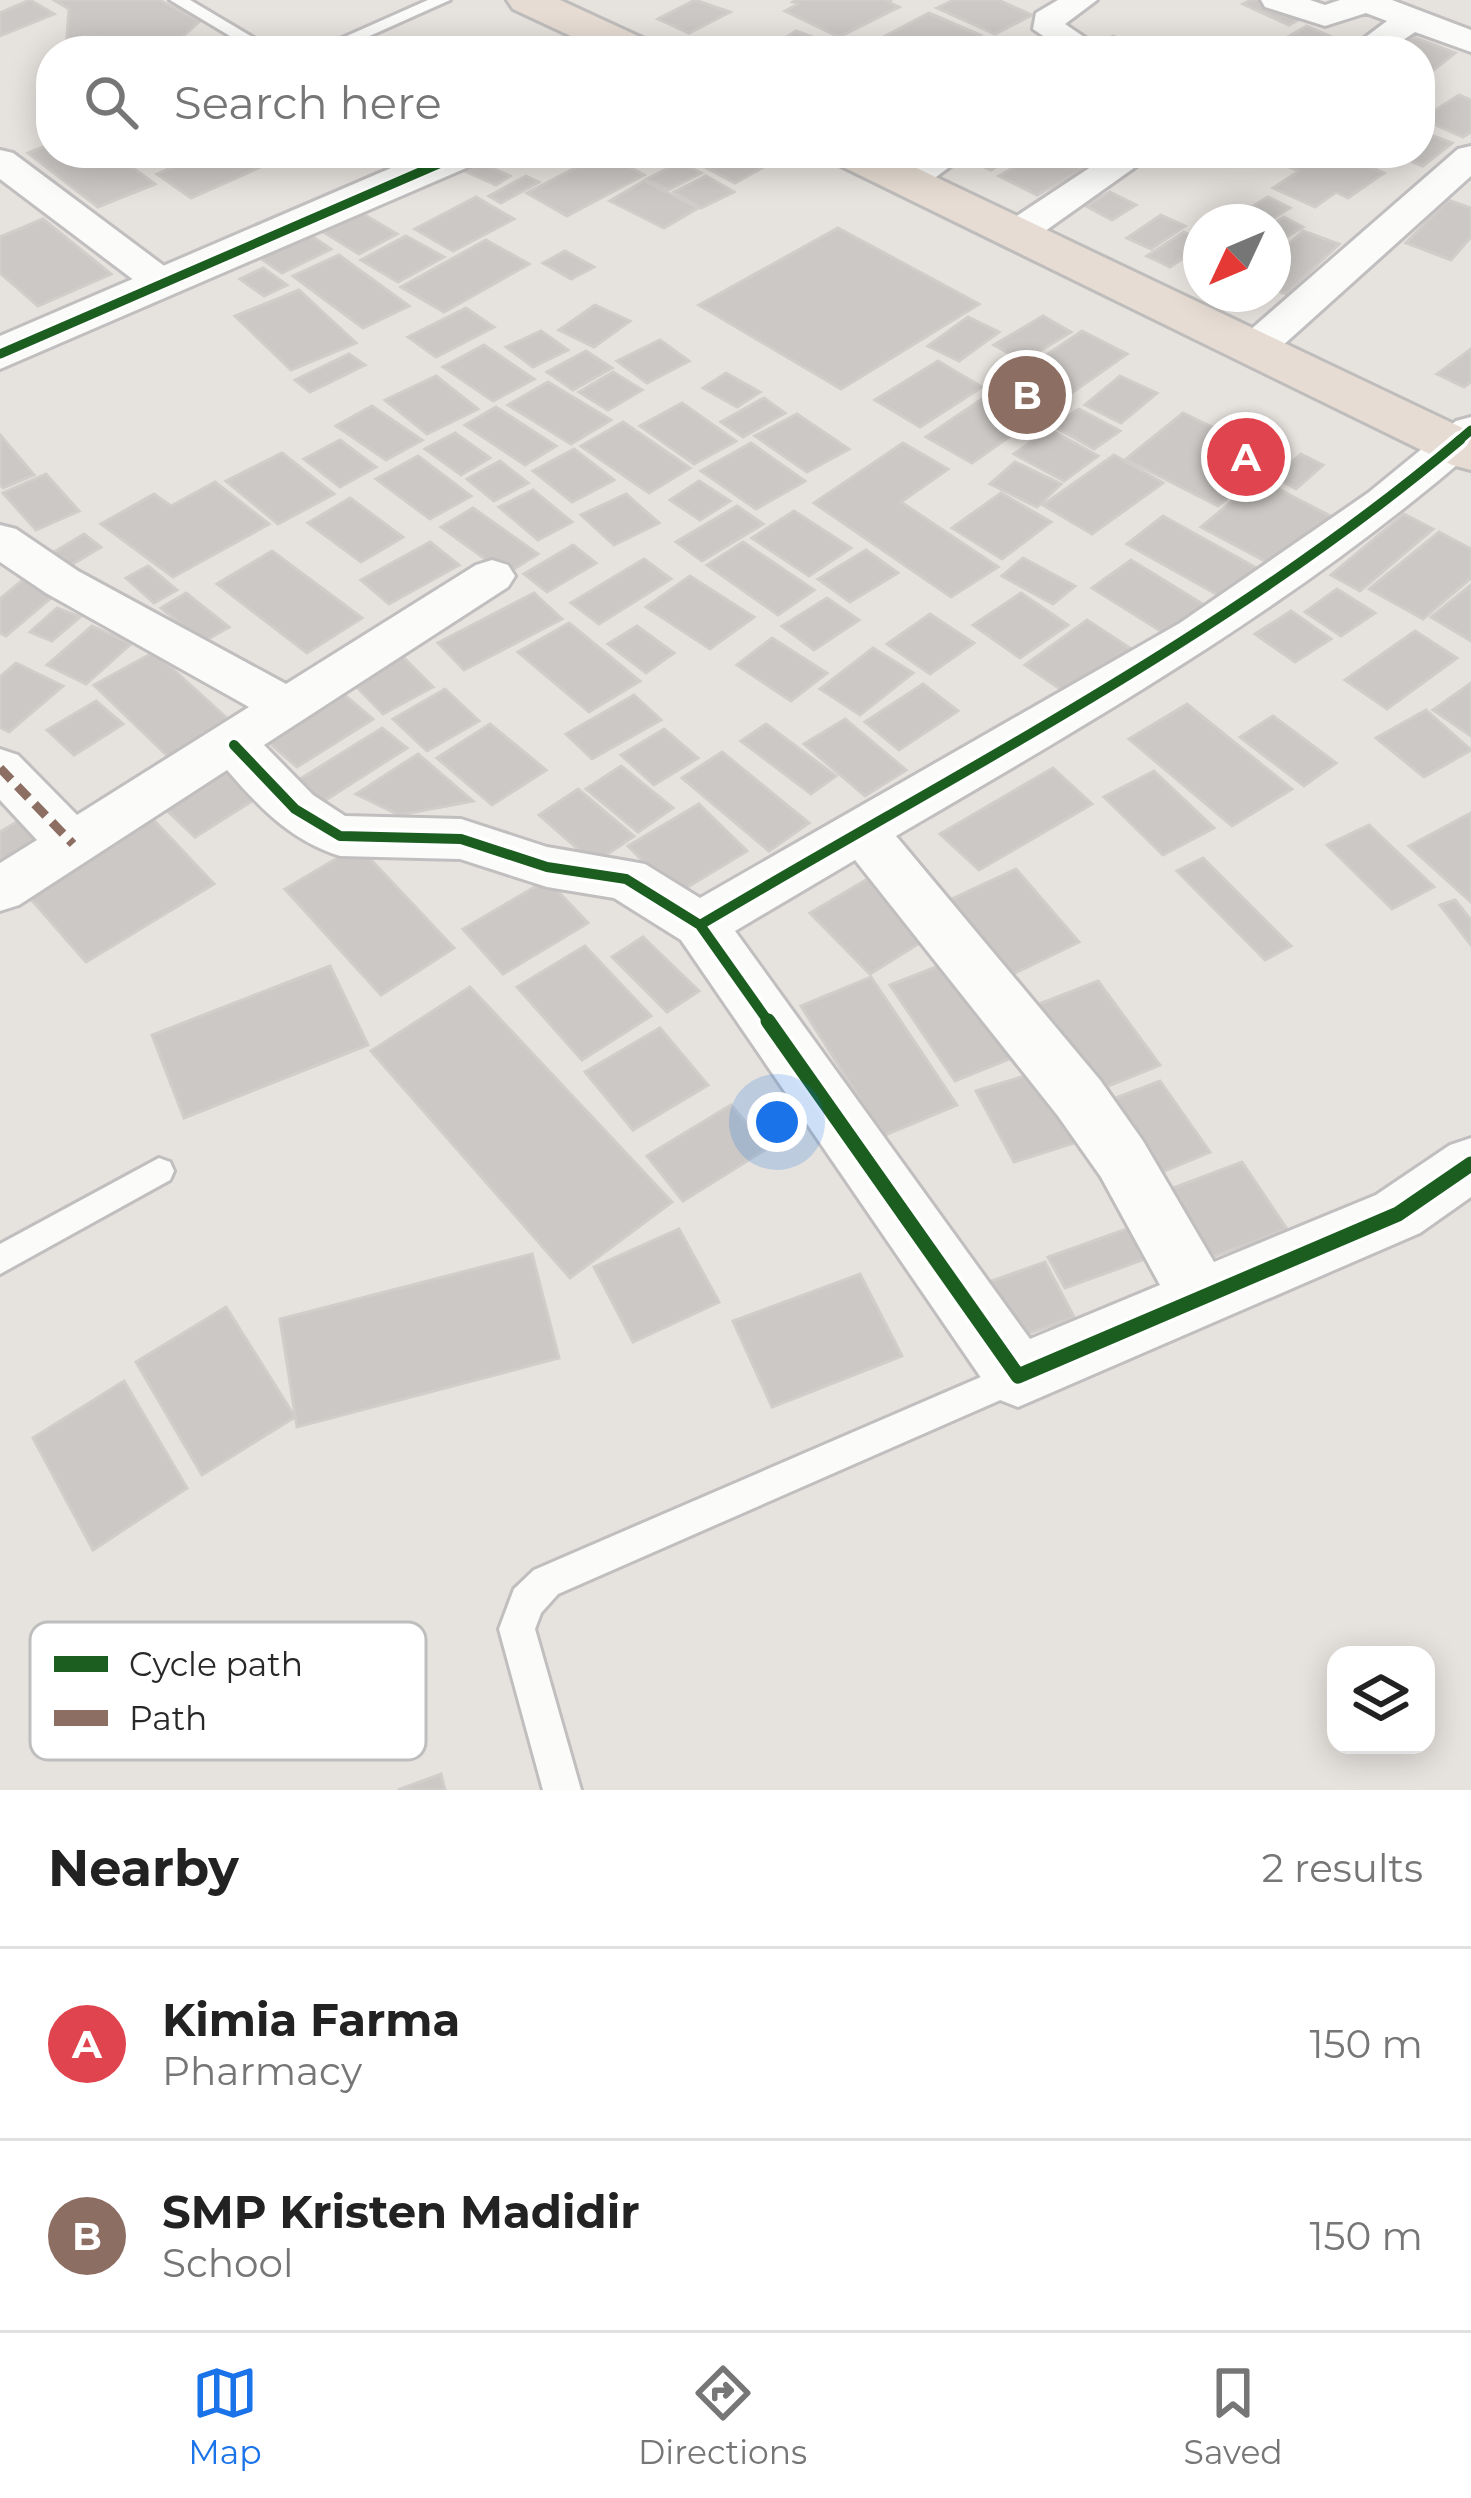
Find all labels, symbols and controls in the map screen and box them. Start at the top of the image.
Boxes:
search box [36,36,1435,168]
icon: search [78,69,144,135]
text: Search here [174,75,442,130]
north arrow [1183,204,1291,312]
pin: B [988,350,1066,440]
pin: A [1207,412,1285,502]
your location [747,1092,807,1152]
legend [30,1622,426,1760]
text: Cycle path [129,1644,303,1684]
map controls [1327,1646,1435,1754]
button: layers [1327,1646,1435,1754]
text: Path [129,1698,207,1738]
text: Nearby [48,1837,239,1899]
text: 2 results [1262,1844,1423,1892]
text: Kimia Farma [162,1992,460,2047]
text: A [72,2020,102,2068]
text: 150 m [1309,2020,1423,2068]
text: Pharmacy [162,2047,362,2095]
text: SMP Kristen Madidir [162,2184,640,2239]
text: B [72,2212,102,2260]
text: 150 m [1309,2212,1423,2260]
text: School [162,2239,293,2287]
tab: Map [188,2360,262,2472]
tab: Directions [638,2360,807,2472]
tab: Saved [1184,2360,1283,2472]

